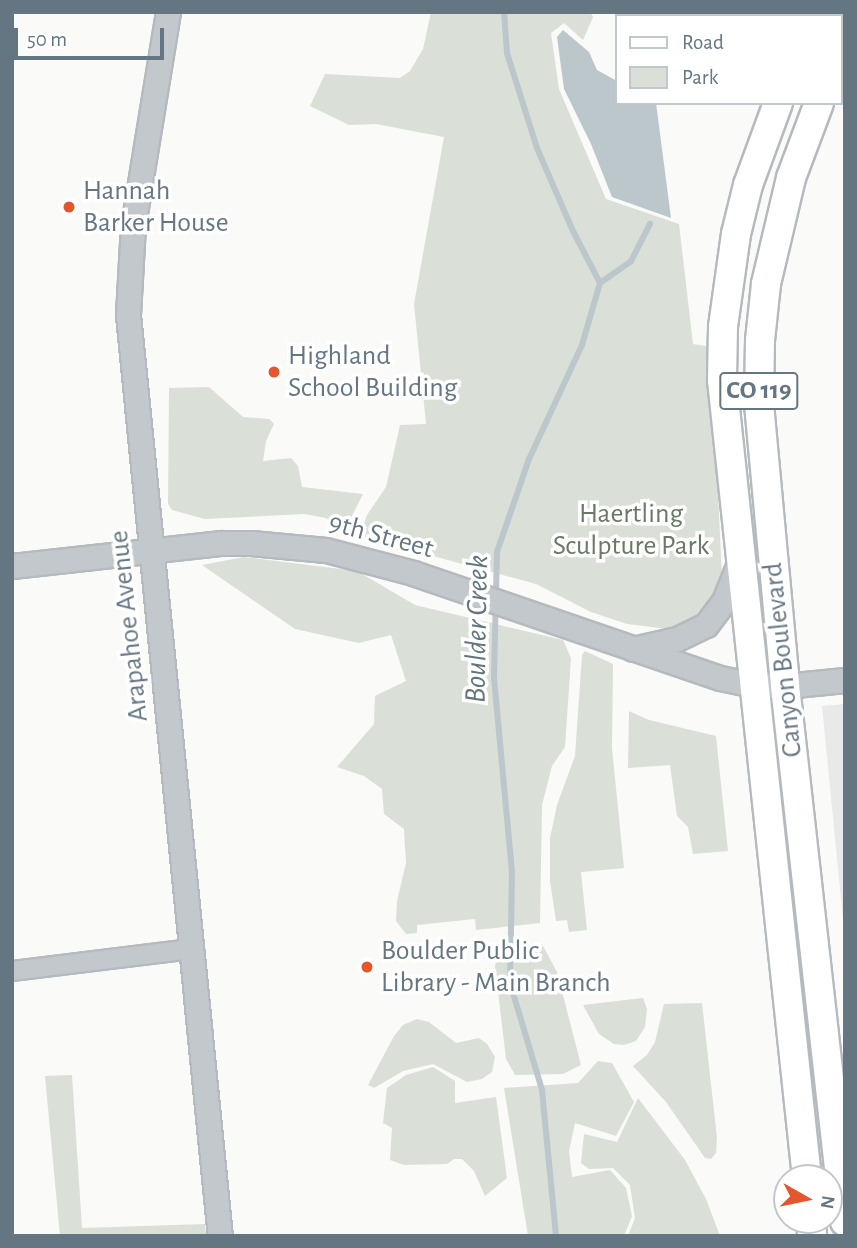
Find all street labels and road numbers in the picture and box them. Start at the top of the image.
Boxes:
road number: CO 119 [719,368,799,414]
street label: 9th Street [325,506,437,566]
street label: Arapahoe Avenue [102,529,156,723]
street label: Canyon Boulevard [756,561,810,759]

